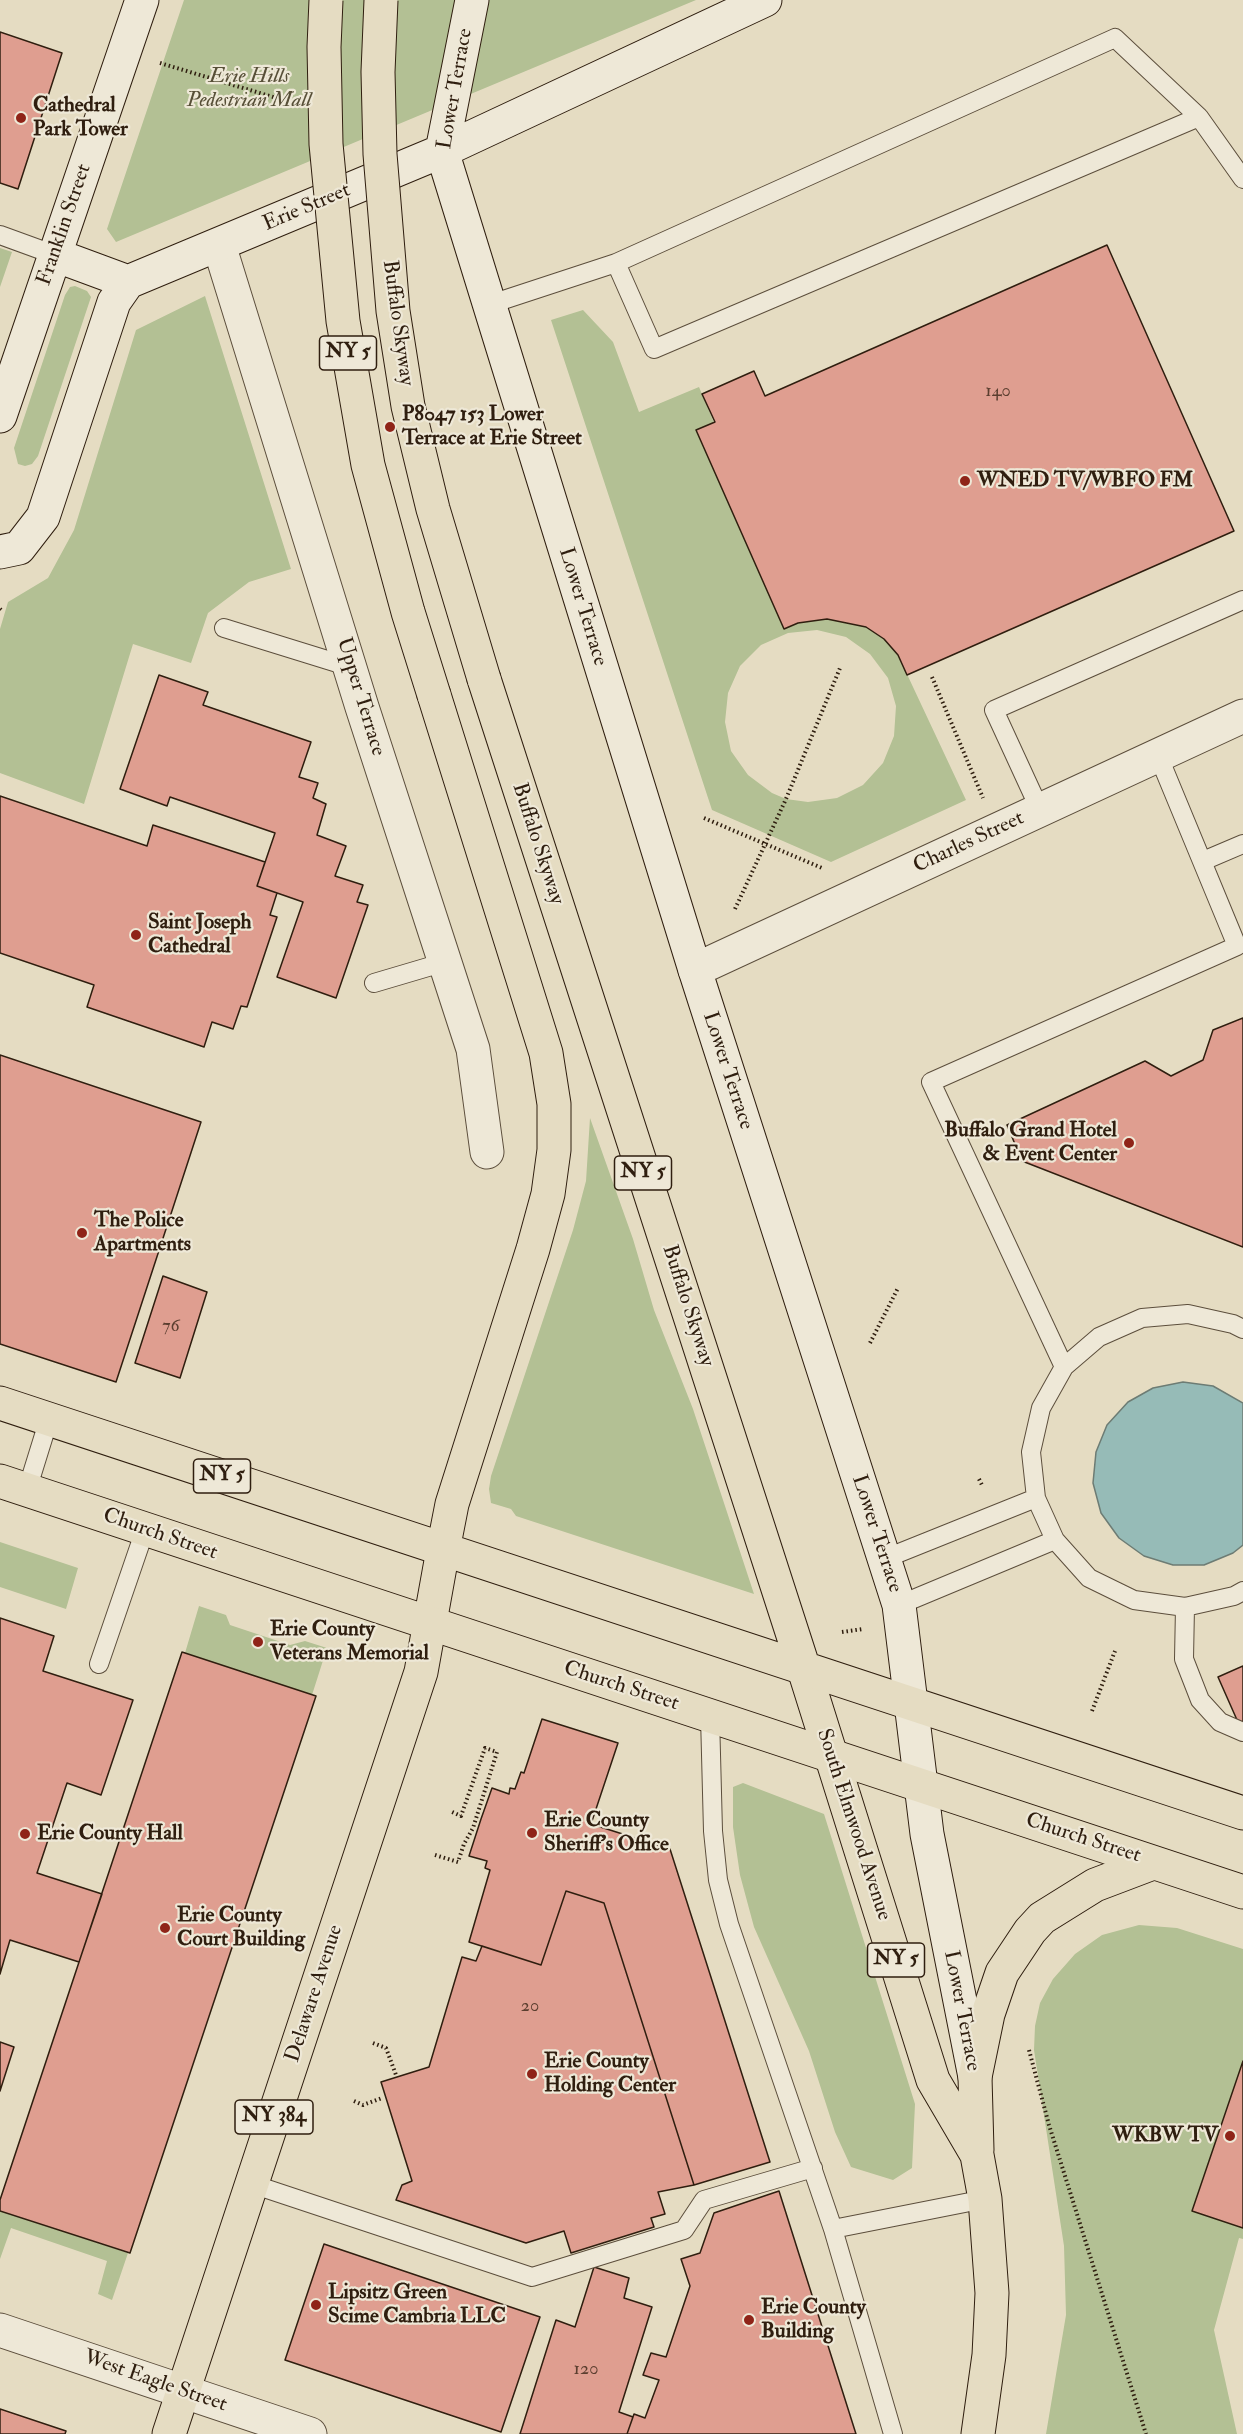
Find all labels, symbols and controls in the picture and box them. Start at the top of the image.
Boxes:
street label: Lower Terrace [433,27,479,151]
park label: Erie Hills Pedestrian Mall [187,64,311,114]
place label: Cathedral Park Tower [33,93,128,143]
marker: Cathedral Park Tower [14,111,28,125]
street label: Franklin Street [32,161,98,289]
street label: Erie Street [260,178,354,238]
street label: Buffalo Skyway [376,259,418,387]
road number: NY 5 [320,336,376,370]
house number: 140 [985,381,1011,403]
place label: P8047 153 Lower Terrace at Erie Street [402,402,582,452]
marker: P8047 153 Lower Terrace at Erie Street [383,420,397,434]
place label: WNED TV/WBFO FM [977,468,1193,494]
marker: WNED TV/WBFO FM [958,474,972,488]
street label: Lower Terrace [552,545,612,669]
street label: Upper Terrace [330,635,390,759]
street label: Buffalo Skyway [505,780,569,908]
street label: Charles Street [910,806,1028,880]
place label: Saint Joseph Cathedral [148,910,252,960]
marker: Saint Joseph Cathedral [129,928,143,942]
street label: Lower Terrace [696,1009,758,1133]
place label: Buffalo Grand Hotel & Event Center [944,1118,1117,1168]
marker: Buffalo Grand Hotel & Event Center [1122,1136,1136,1150]
road number: NY 5 [614,1156,672,1190]
place label: The Police Apartments [94,1208,191,1258]
marker: The Police Apartments [75,1226,89,1240]
street label: Buffalo Skyway [655,1242,719,1370]
house number: 76 [162,1316,180,1338]
road number: NY 5 [194,1459,250,1493]
street label: Lower Terrace [845,1472,907,1596]
street label: Church Street [99,1504,221,1566]
place label: Erie County Veterans Memorial [270,1617,429,1667]
marker: Erie County Veterans Memorial [251,1635,265,1649]
street label: Church Street [560,1657,682,1717]
street label: South Elmwood Avenue [810,1726,896,1924]
place label: Erie County Sheriff's Office [544,1808,669,1858]
street label: Church Street [1022,1809,1144,1869]
place label: Erie County Hall [37,1821,183,1847]
marker: Erie County Sheriff's Office [525,1826,539,1840]
marker: Erie County Hall [18,1827,32,1841]
place label: Erie County Court Building [177,1903,305,1953]
marker: Erie County Court Building [158,1921,172,1935]
street label: Delaware Avenue [281,1922,349,2066]
road number: NY 5 [868,1943,924,1977]
street label: Lower Terrace [937,1949,985,2073]
house number: 20 [521,1996,539,2018]
place label: Erie County Holding Center [544,2049,676,2099]
marker: Erie County Holding Center [525,2067,539,2081]
road number: NY 384 [235,2100,313,2134]
place label: WKBW TV [1112,2123,1218,2149]
marker: WKBW TV [1223,2129,1237,2143]
place label: Lipsitz Green Scime Cambria LLC [328,2280,506,2330]
place label: Erie County Building [761,2295,866,2345]
marker: Lipsitz Green Scime Cambria LLC [309,2298,323,2312]
marker: Erie County Building [742,2313,756,2327]
street label: West Eagle Street [80,2346,230,2418]
house number: 120 [574,2359,598,2381]

